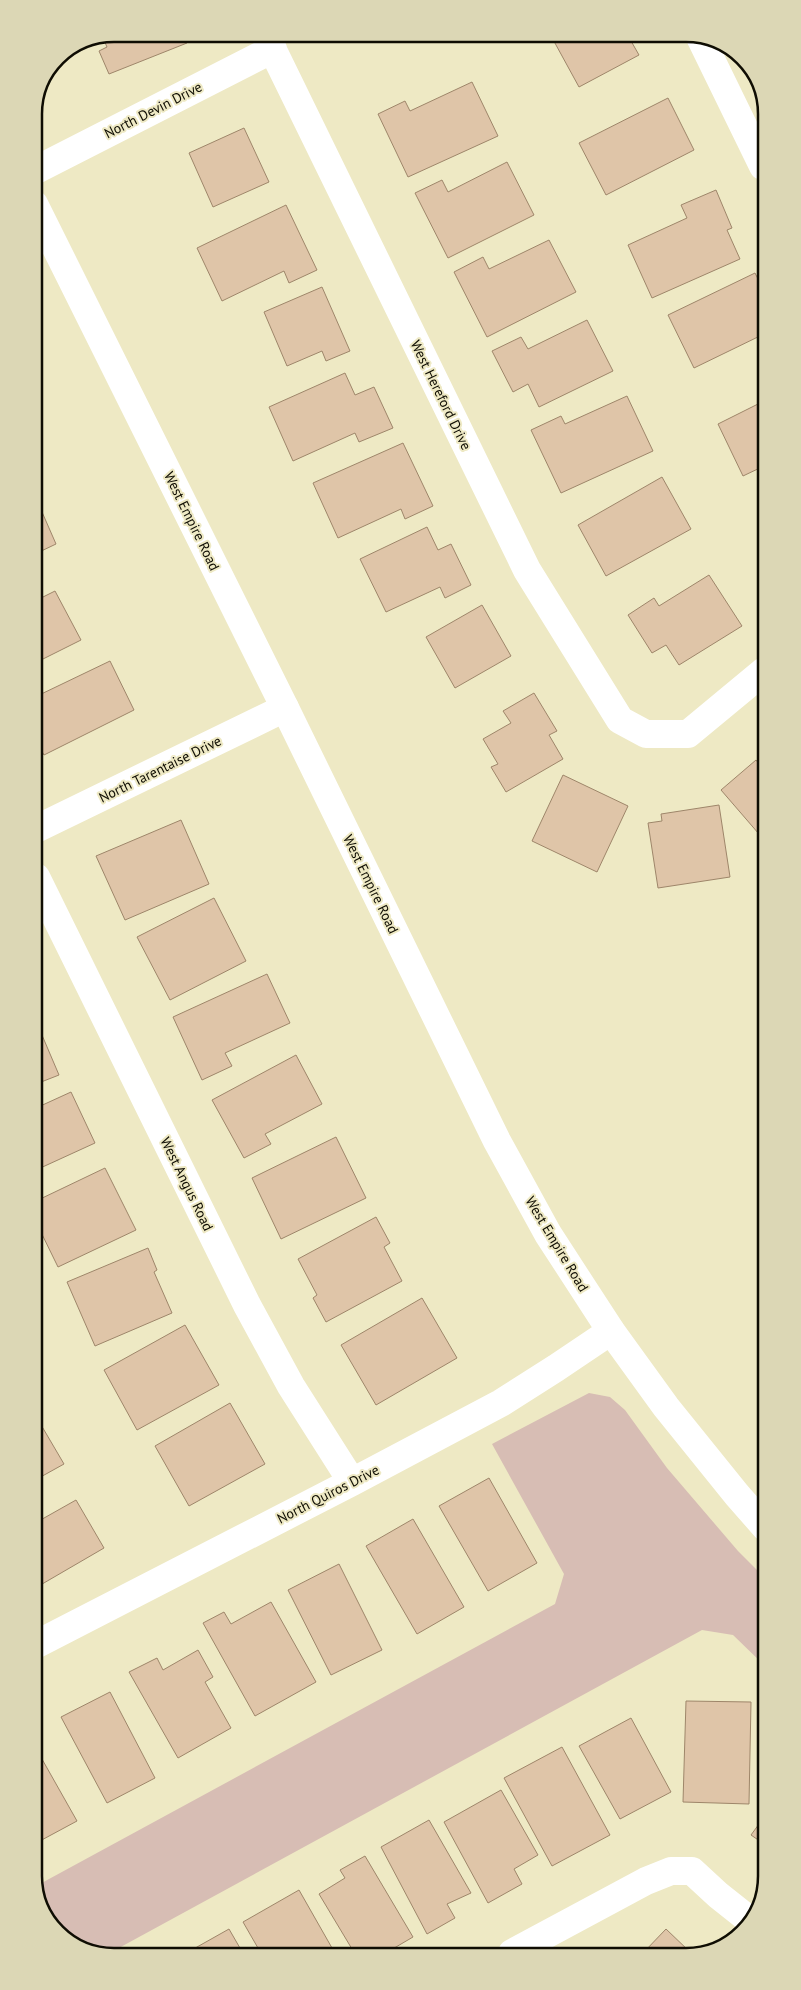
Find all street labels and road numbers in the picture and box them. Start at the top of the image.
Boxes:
street label: North Devin Drive [101,78,205,142]
street label: West Hereford Drive [407,337,475,453]
street label: West Empire Road [160,469,224,573]
street label: North Tarentaise Drive [96,732,224,806]
street label: West Empire Road [339,832,403,936]
street label: West Angus Road [157,1134,217,1234]
street label: West Empire Road [521,1193,593,1295]
street label: North Quiros Drive [274,1460,382,1528]

